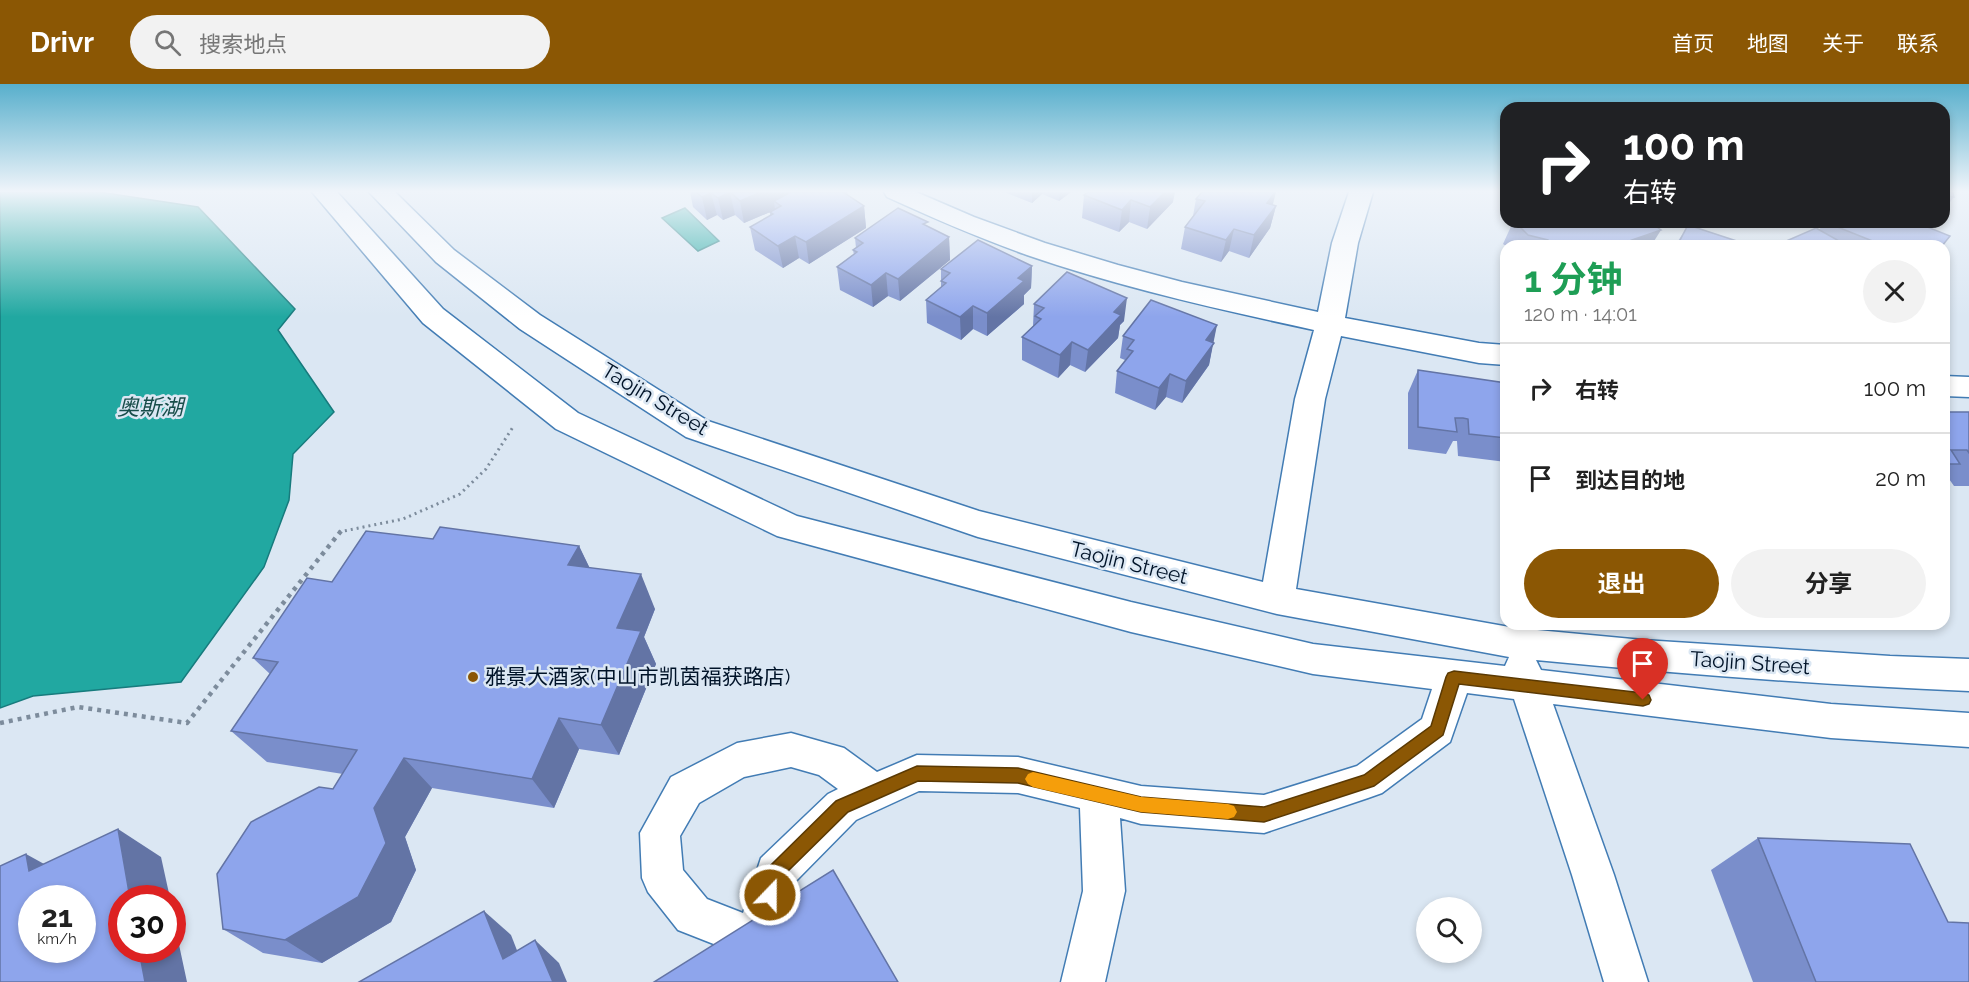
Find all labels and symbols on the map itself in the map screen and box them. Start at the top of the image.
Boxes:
street label: Taojin Street [598,357,713,440]
water label: 奥斯湖 [117,394,186,420]
street label: Taojin Street [1068,536,1190,589]
pin [1617,638,1668,700]
street label: Taojin Street [1689,646,1811,679]
place label: 雅景大酒家(中山市凯茵福获路店) [485,664,790,689]
marker: 雅景大酒家(中山市凯茵福获路店) [466,670,480,684]
position arrow [738,863,802,927]
speed limit sign: 30 [108,885,186,963]

